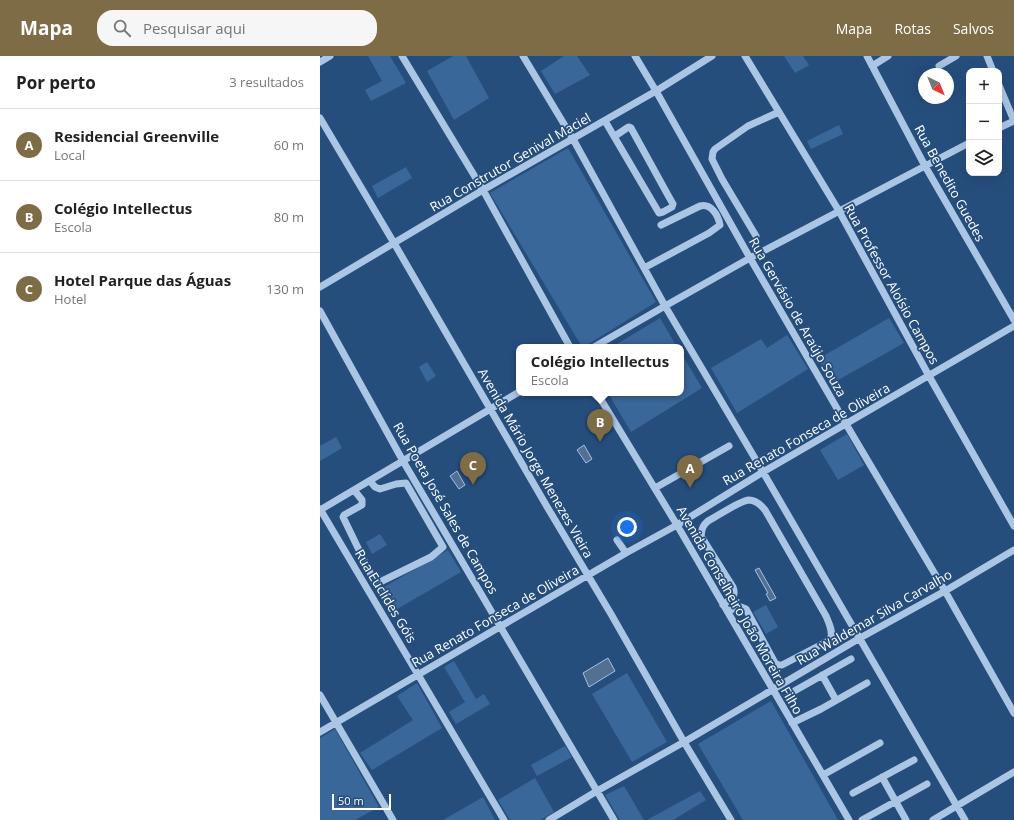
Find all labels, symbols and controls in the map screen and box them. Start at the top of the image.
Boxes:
search box [97,10,377,46]
text: Mapa [20,15,73,41]
icon: search [111,17,133,39]
text: Pesquisar aqui [143,18,246,38]
text: Mapa [836,19,872,38]
text: Rotas [894,19,931,38]
text: Salvos [953,19,994,38]
north arrow [918,68,954,104]
map controls [966,68,1002,176]
button: + [966,68,1002,104]
text: Por perto [16,71,96,94]
text: 3 resultados [229,73,304,91]
button: − [966,104,1002,140]
street label: Rua Construtor Genival Maciel [426,108,594,216]
street label: Rua Benedito Guedes [910,121,990,245]
text: Residencial Greenville [54,126,219,146]
text: A [25,136,33,154]
text: 60 m [274,136,304,154]
button: layers [966,140,1002,176]
text: Local [54,146,85,164]
text: Colégio Intellectus [54,198,192,218]
street label: Rua Professor Aloísio Campos [840,201,944,367]
text: B [25,208,33,226]
text: 80 m [274,208,304,226]
text: Escola [54,218,92,236]
street label: Rua Gervásio de Araújo Souza [745,234,851,400]
text: Hotel Parque das Águas [54,270,231,290]
text: C [25,280,33,298]
text: 130 m [266,280,304,298]
text: Hotel [54,290,87,308]
popup [516,344,684,396]
text: Colégio Intellectus [531,351,669,371]
street label: Avenida Mário Jorge Menezes Vieira [474,365,598,561]
text: Escola [531,371,569,389]
street label: Rua Renato Fonseca de Oliveira [719,379,893,489]
pin: B [587,409,613,442]
street label: Rua Poeta José Sales de Campos [390,419,502,597]
pin: C [460,452,486,485]
pin: A [677,455,703,488]
street label: Avenida Conselheiro João Moreira Filho [673,503,807,718]
your location [617,517,637,537]
street label: Rua Euclídes Góis [351,546,421,646]
street label: Rua Renato Fonseca de Oliveira [408,561,582,671]
street label: Rua Waldemar Silva Carvalho [793,565,955,669]
scale bar [332,792,391,811]
text: 50 m [338,793,364,808]

